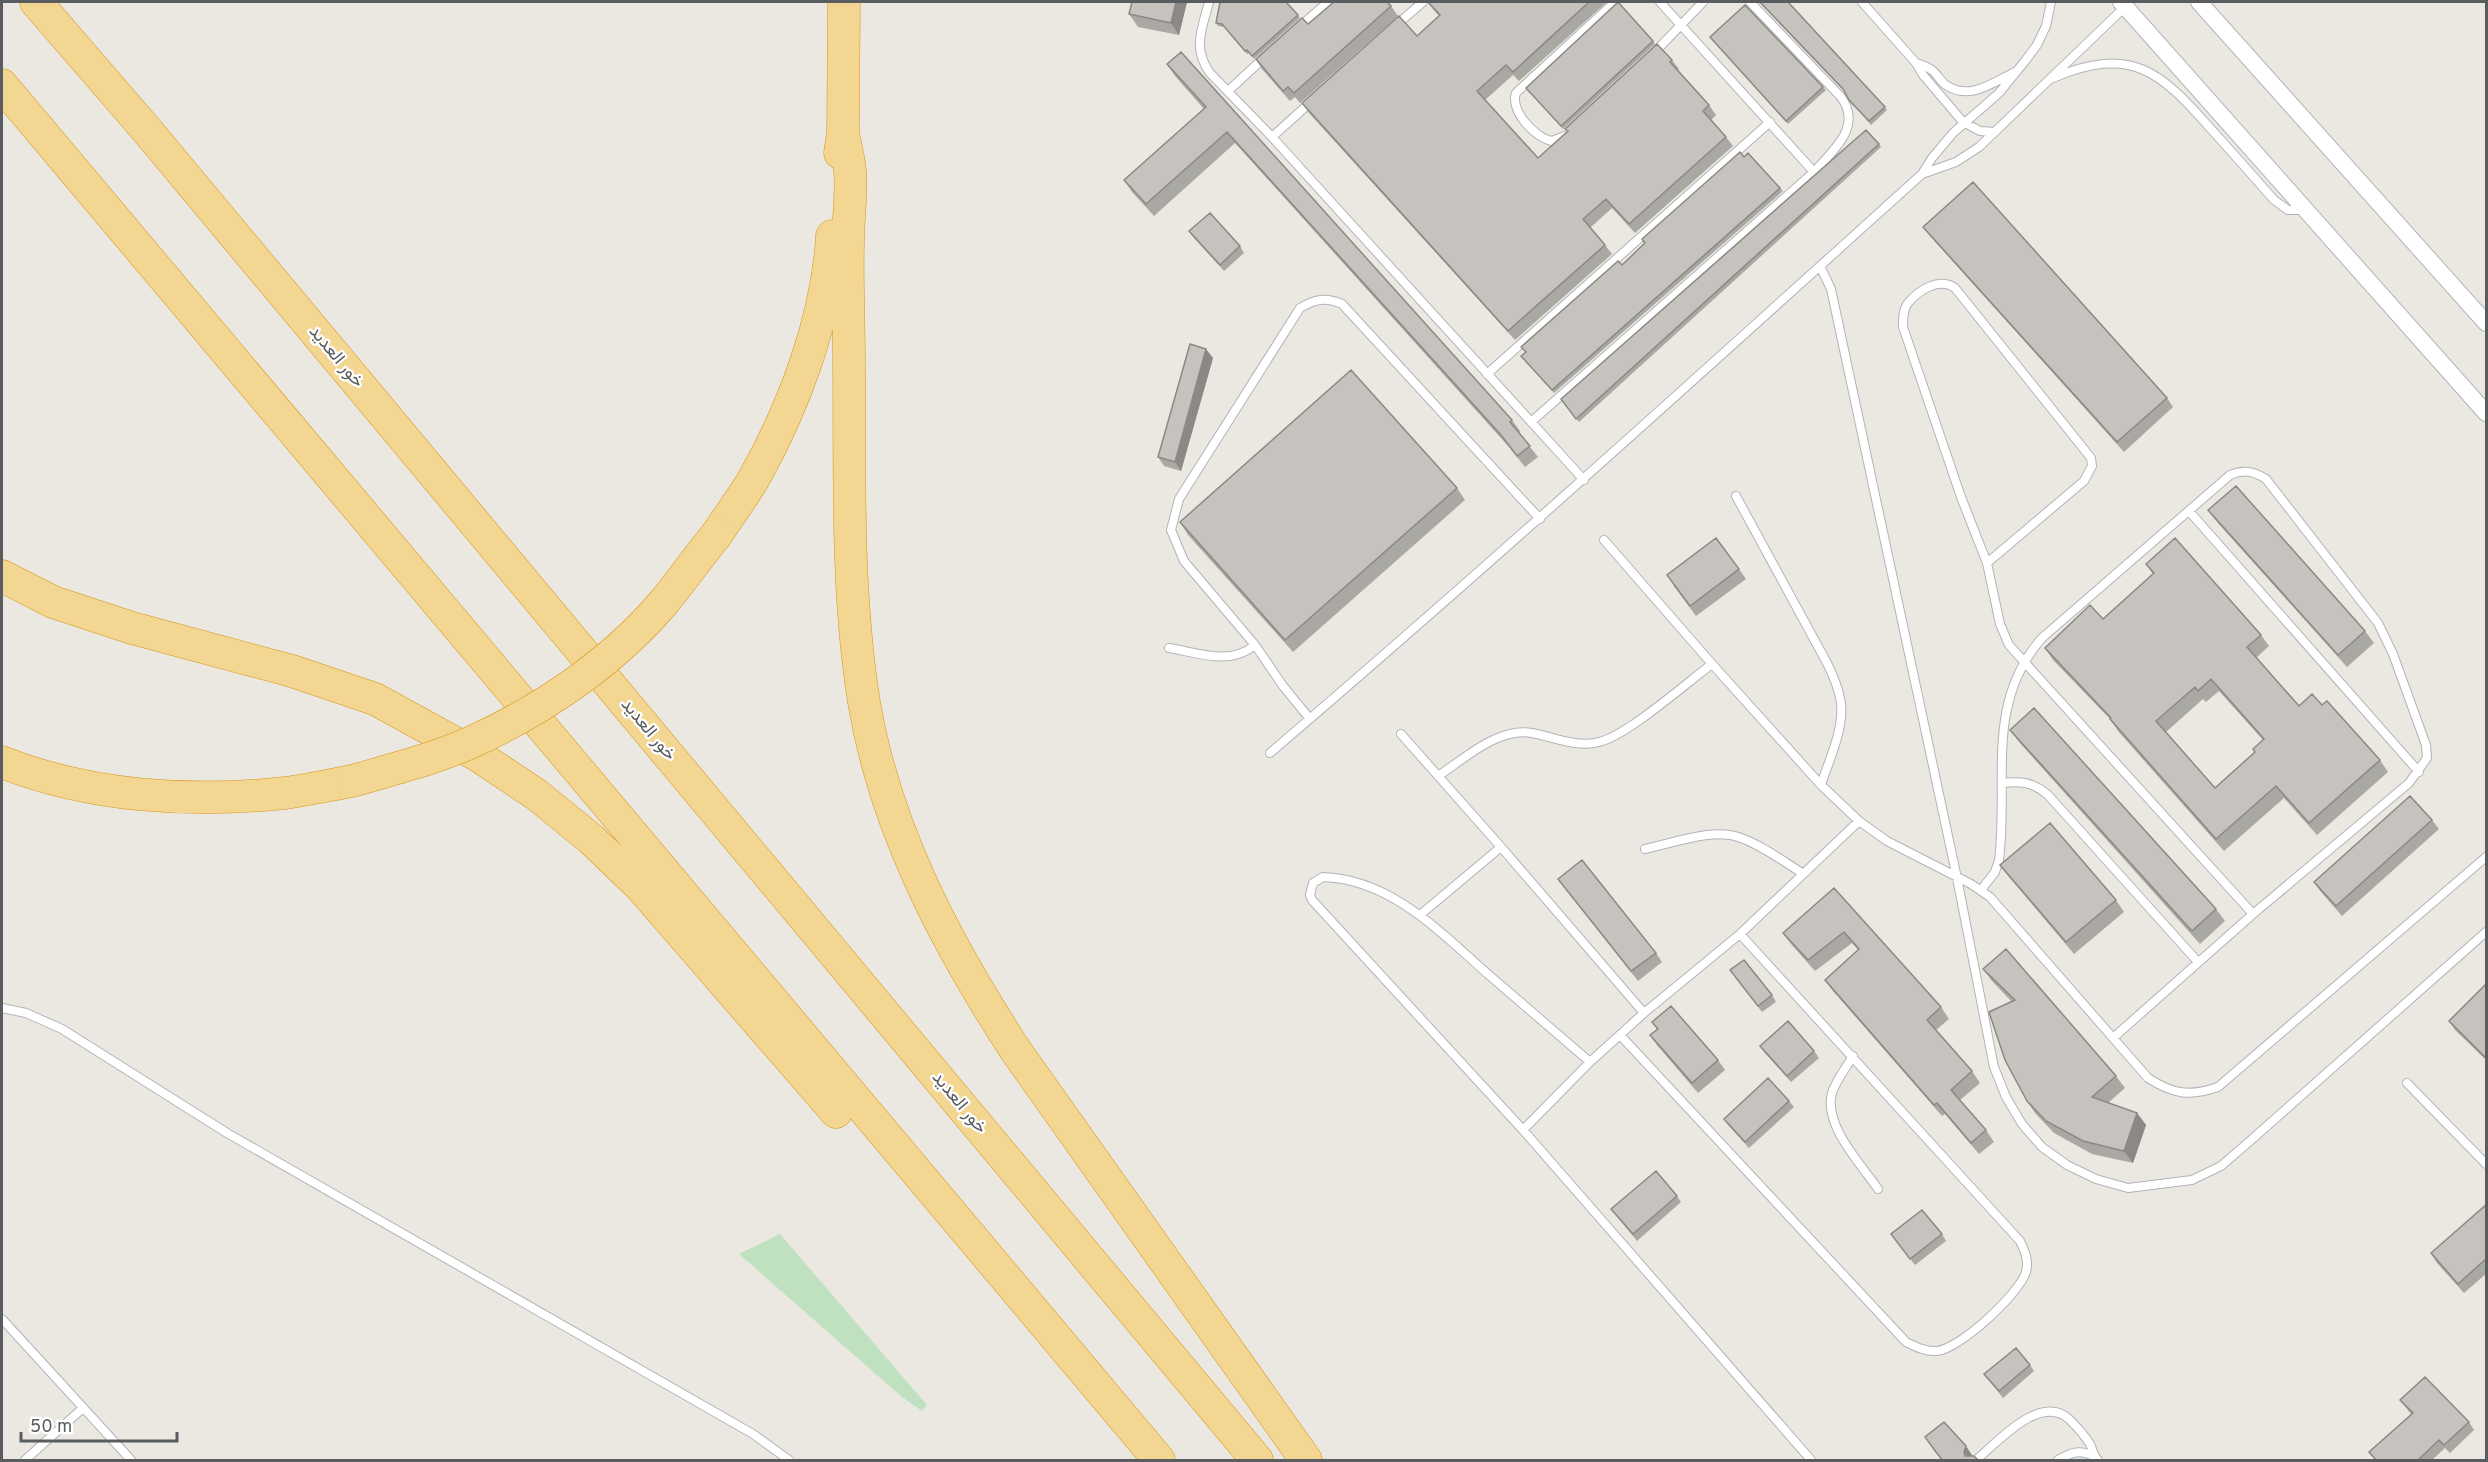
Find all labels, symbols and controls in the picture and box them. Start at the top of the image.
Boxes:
street label: خور العديد [303,321,369,393]
street label: خور العديد [615,694,681,766]
street label: خور العديد [926,1067,992,1139]
scale bar [21,1405,177,1443]
text: 50 m [30,1416,72,1439]

